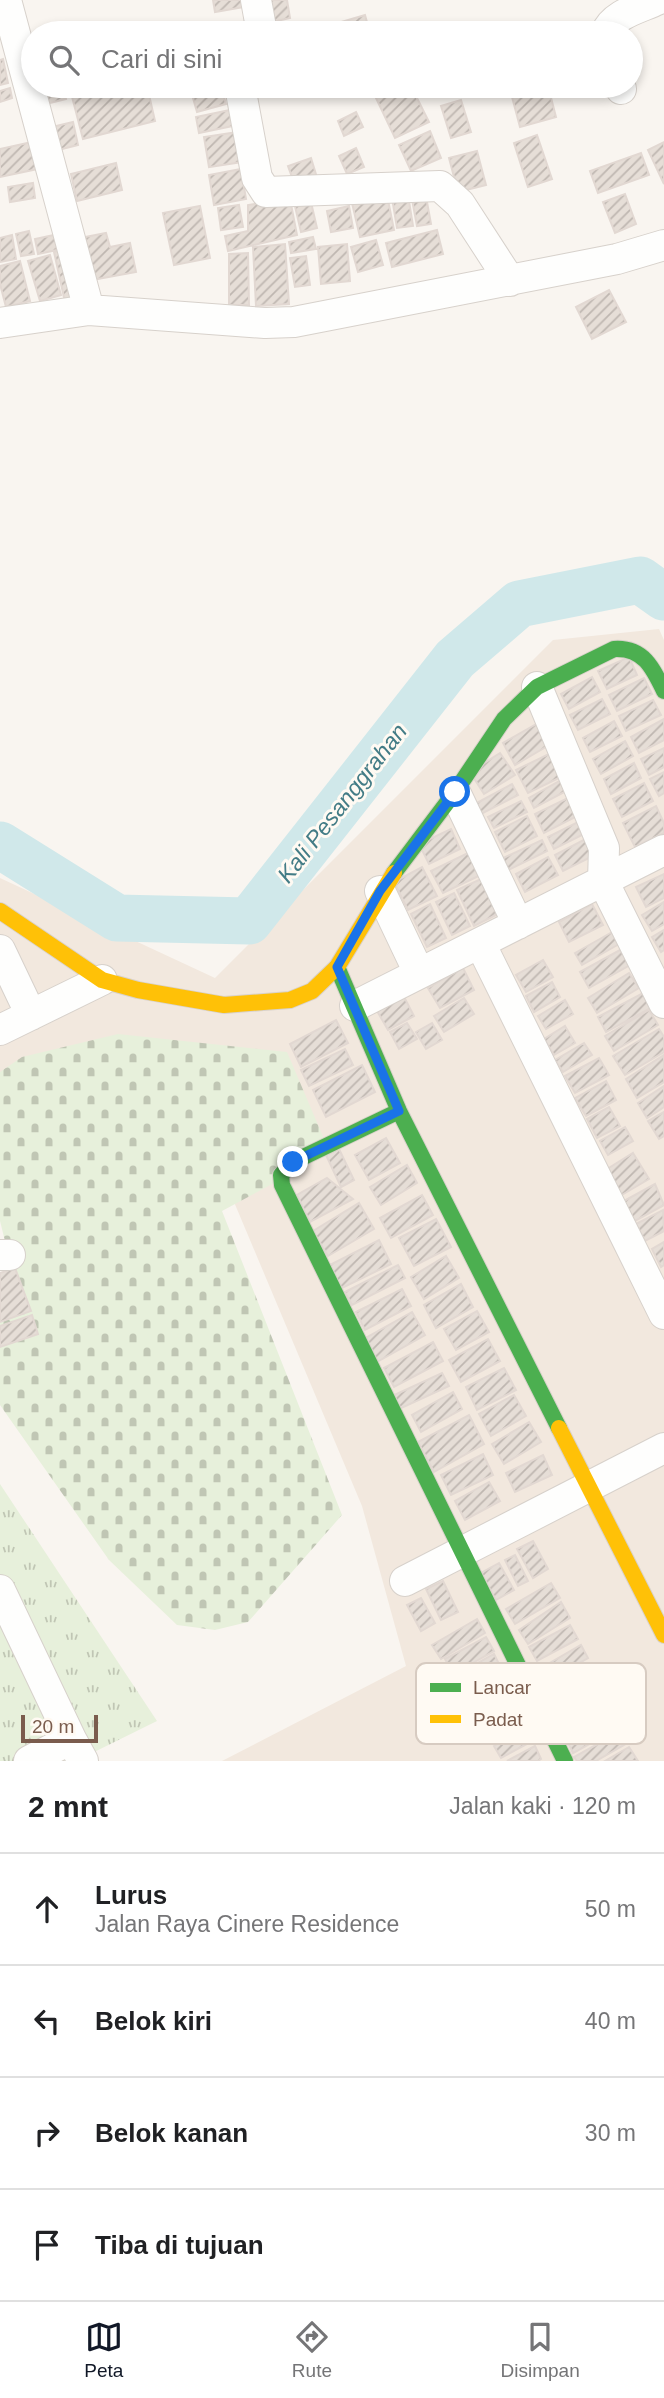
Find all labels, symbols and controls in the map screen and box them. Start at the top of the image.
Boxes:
search box [21,21,643,98]
icon: search [45,41,83,79]
text: Cari di sini [101,44,222,74]
water label: Kali Pesanggrahan [272,718,412,888]
route start [439,776,470,807]
route end [277,1146,308,1177]
legend [416,1663,646,1744]
text: Lancar [473,1677,532,1698]
text: Padat [473,1709,523,1730]
scale bar [21,1712,98,1744]
text: 20 m [32,1716,74,1737]
text: 2 mnt [28,1790,108,1823]
text: Jalan kaki · 120 m [449,1793,636,1819]
text: Lurus [95,1880,167,1910]
icon: ahead [28,1890,66,1928]
text: 50 m [585,1896,636,1922]
text: Jalan Raya Cinere Residence [95,1911,399,1937]
icon: left [28,2002,66,2040]
text: Belok kiri [95,2006,212,2036]
text: 40 m [585,2008,636,2034]
icon: right [28,2114,66,2152]
text: Belok kanan [95,2118,248,2148]
text: 30 m [585,2120,636,2146]
icon: arrive [28,2226,66,2264]
text: Tiba di tujuan [95,2230,264,2260]
tab: Peta [84,2318,123,2382]
tab: Rute [292,2318,332,2382]
tab: Disimpan [501,2318,580,2382]

